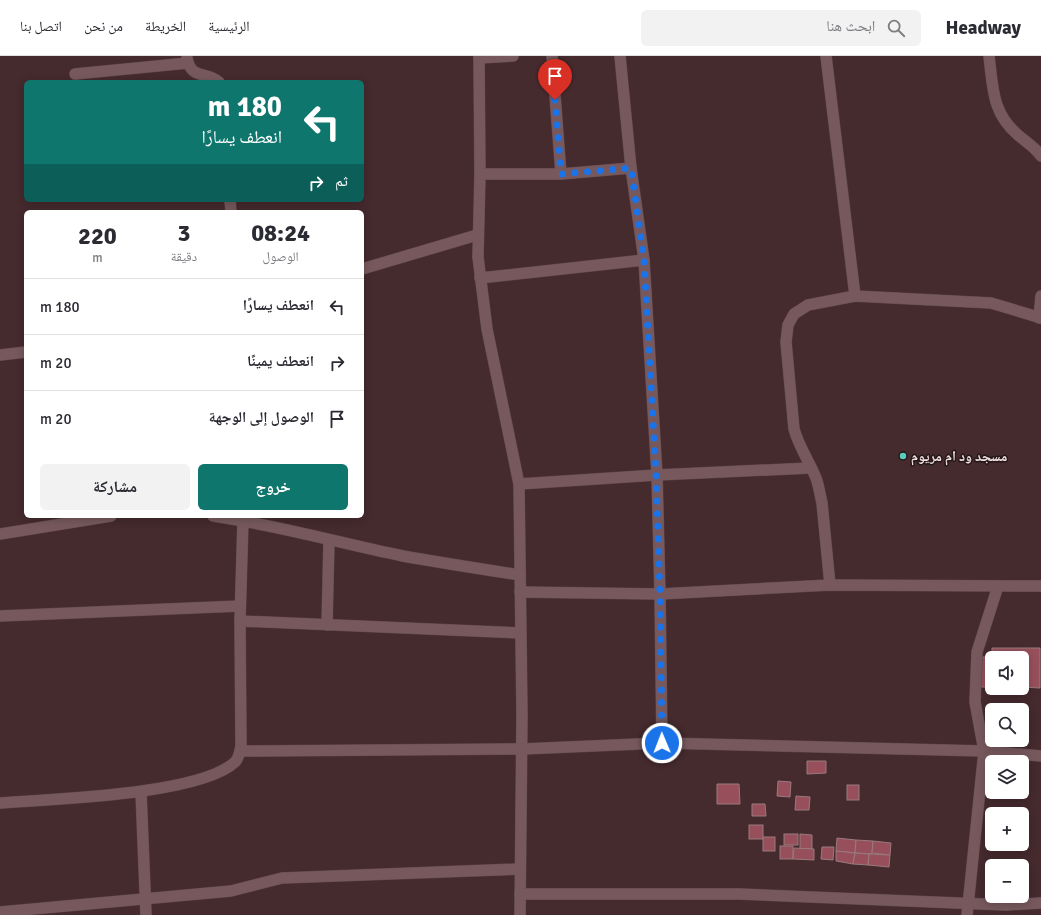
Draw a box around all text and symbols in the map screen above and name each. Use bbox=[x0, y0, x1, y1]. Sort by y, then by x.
search box bbox=[641, 10, 921, 46]
text: Headway bbox=[945, 16, 1021, 40]
text: ابحث هنا bbox=[826, 17, 875, 35]
icon: search bbox=[885, 17, 907, 39]
text: اتصل بنا bbox=[20, 18, 62, 35]
text: من نحن bbox=[84, 18, 123, 35]
text: الخريطة bbox=[145, 18, 186, 35]
text: الرئيسية bbox=[208, 18, 250, 35]
pin bbox=[538, 59, 572, 100]
icon: arrive bbox=[544, 65, 566, 87]
text: 180 m bbox=[208, 90, 282, 124]
icon: left bbox=[296, 96, 348, 148]
text: انعطف يسارًا bbox=[201, 126, 282, 148]
icon: right bbox=[305, 172, 327, 194]
text: ثم bbox=[335, 172, 348, 190]
text: 3 bbox=[178, 218, 190, 248]
text: 08:24 bbox=[251, 218, 310, 248]
text: 220 bbox=[78, 221, 117, 251]
text: دقيقة bbox=[171, 249, 197, 265]
text: الوصول bbox=[263, 249, 299, 265]
text: m bbox=[92, 250, 103, 266]
text: انعطف يسارًا bbox=[243, 296, 314, 314]
icon: left bbox=[326, 296, 348, 318]
text: 180 m bbox=[40, 298, 80, 316]
text: انعطف يمينًا bbox=[247, 352, 314, 370]
icon: right bbox=[326, 352, 348, 374]
text: 20 m bbox=[40, 354, 71, 372]
text: الوصول إلى الوجهة bbox=[209, 408, 314, 426]
icon: arrive bbox=[326, 408, 348, 430]
text: 20 m bbox=[40, 410, 71, 428]
place label: مسجد ود ام مريوم bbox=[911, 448, 1007, 466]
marker: مسجد ود ام مريوم bbox=[898, 451, 908, 461]
button: مشاركة bbox=[40, 464, 190, 510]
button: خروج bbox=[198, 464, 348, 510]
map controls bbox=[985, 651, 1029, 903]
button: sound bbox=[985, 651, 1029, 695]
button: search bbox=[985, 703, 1029, 747]
position arrow bbox=[641, 722, 683, 764]
button: layers bbox=[985, 755, 1029, 799]
button: + bbox=[985, 807, 1029, 851]
button: − bbox=[985, 859, 1029, 903]

